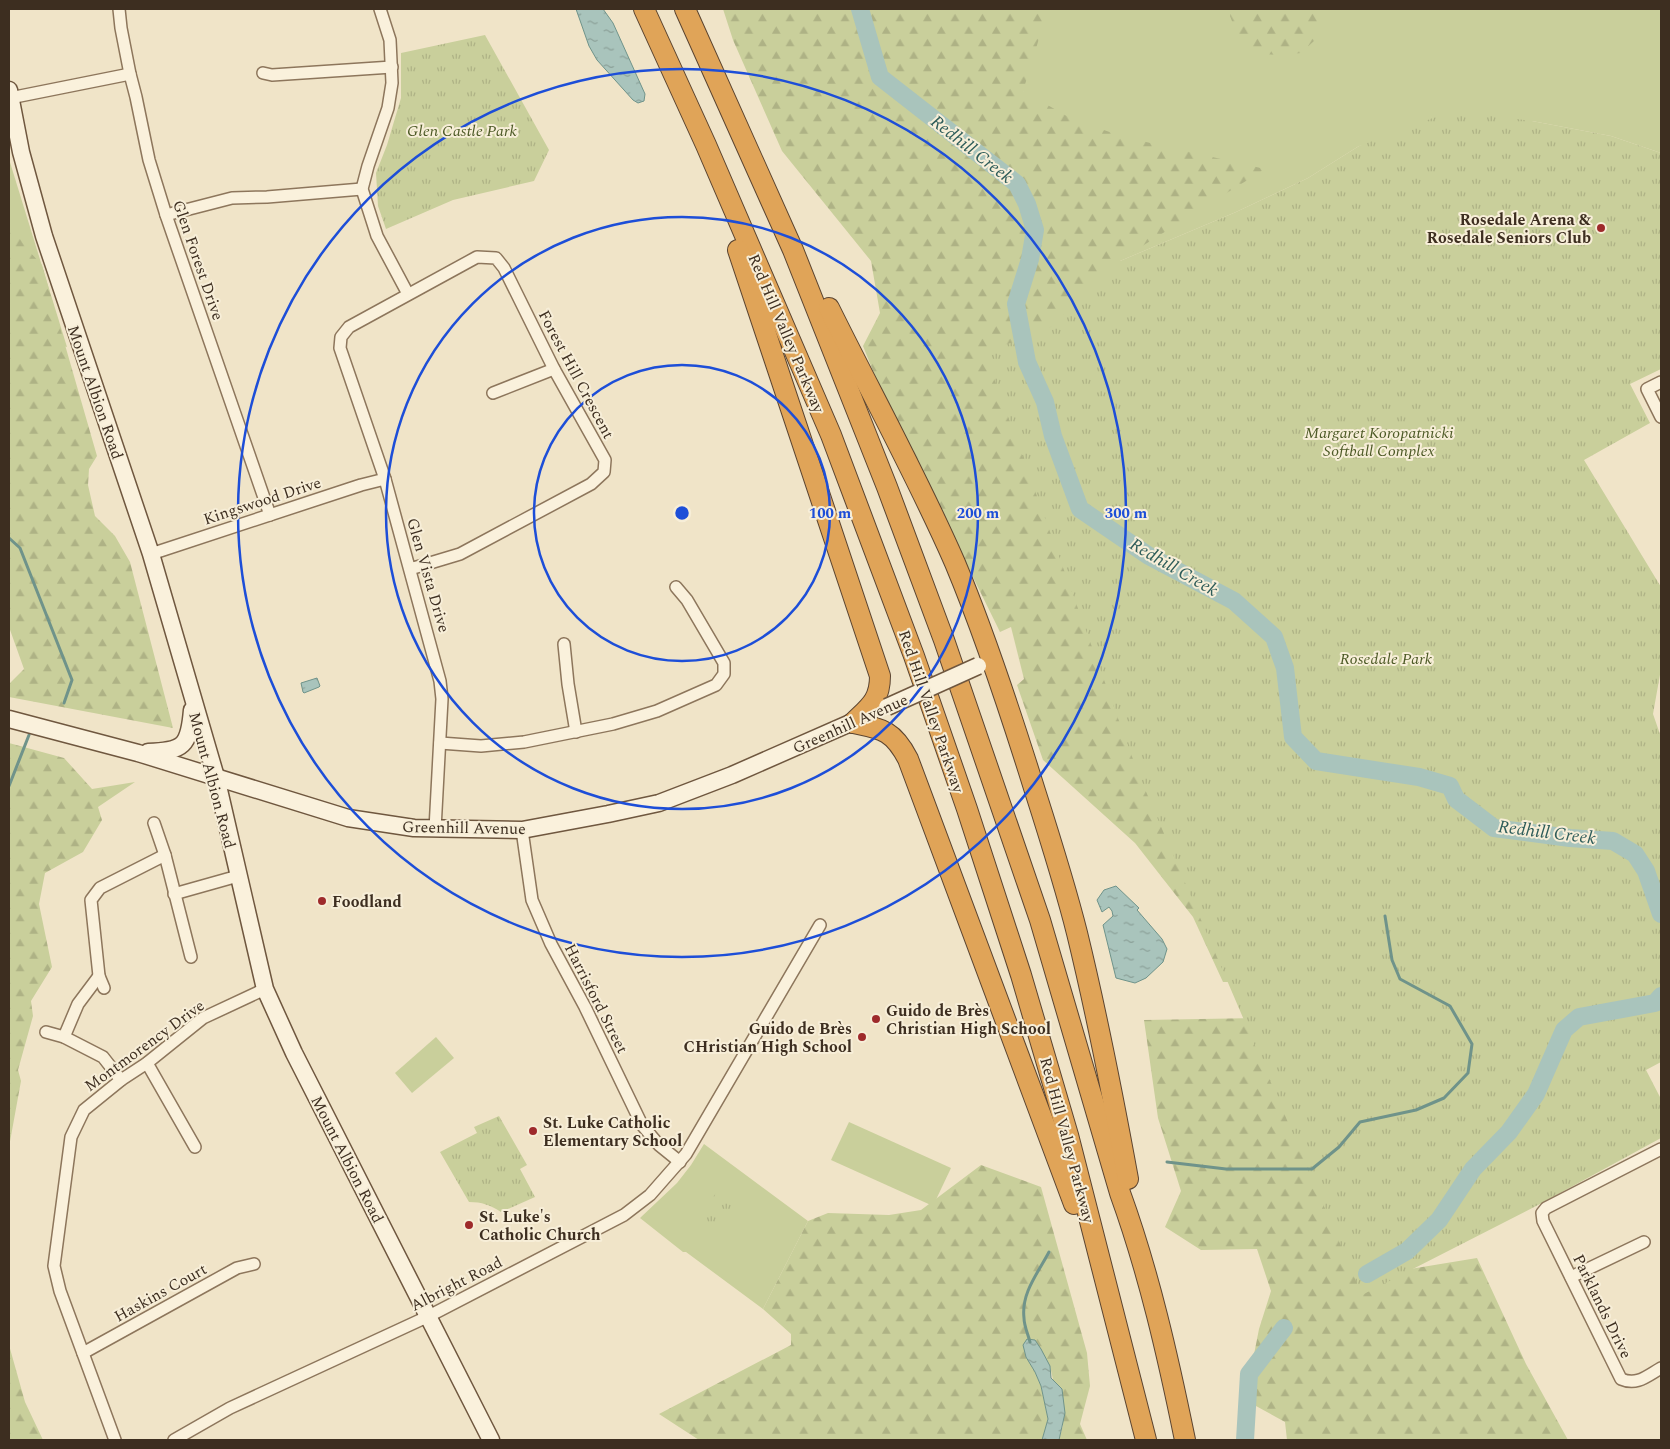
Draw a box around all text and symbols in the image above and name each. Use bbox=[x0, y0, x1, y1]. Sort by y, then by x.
water label: Redhill Creek bbox=[925, 108, 1019, 191]
park label: Glen Castle Park bbox=[407, 119, 517, 143]
street label: Glen Forest Drive bbox=[166, 197, 230, 324]
place label: Rosedale Arena & Rosedale Seniors Club bbox=[1427, 208, 1592, 250]
marker: Rosedale Arena & Rosedale Seniors Club bbox=[1595, 222, 1607, 234]
street label: Red Hill Valley Parkway bbox=[742, 250, 831, 418]
street label: Forest Hill Crescent bbox=[532, 306, 620, 443]
street label: Mount Albion Road bbox=[61, 322, 129, 463]
park label: Margaret Koropatnicki Softball Complex bbox=[1304, 421, 1454, 463]
street label: Kingswood Drive bbox=[200, 471, 324, 531]
text: 100 m bbox=[809, 502, 852, 525]
text: 200 m bbox=[957, 502, 1000, 525]
text: 300 m bbox=[1105, 502, 1148, 525]
centre of rings bbox=[673, 504, 691, 522]
street label: Glen Vista Drive bbox=[400, 515, 456, 635]
water label: Redhill Creek bbox=[1124, 531, 1224, 604]
street label: Red Hill Valley Parkway bbox=[892, 627, 971, 797]
park label: Rosedale Park bbox=[1340, 647, 1433, 671]
street label: Greenhill Avenue bbox=[789, 688, 912, 760]
street label: Mount Albion Road bbox=[182, 709, 242, 851]
water label: Redhill Creek bbox=[1496, 813, 1598, 852]
street label: Greenhill Avenue bbox=[402, 815, 526, 841]
place label: Foodland bbox=[332, 890, 402, 914]
marker: Foodland bbox=[316, 895, 328, 907]
street label: Harrisford Street bbox=[558, 939, 634, 1058]
street label: Montmorency Drive bbox=[80, 994, 210, 1098]
place label: Guido de Brès Christian High School bbox=[886, 999, 1051, 1041]
marker: Guido de Brès Christian High School bbox=[870, 1013, 882, 1025]
place label: Guido de Brès CHristian High School bbox=[684, 1017, 852, 1059]
marker: Guido de Brès CHristian High School bbox=[856, 1031, 868, 1043]
street label: Red Hill Valley Parkway bbox=[1033, 1055, 1101, 1227]
street label: Mount Albion Road bbox=[305, 1091, 390, 1228]
place label: St. Luke Catholic Elementary School bbox=[543, 1111, 682, 1153]
marker: St. Luke Catholic Elementary School bbox=[527, 1125, 539, 1137]
place label: St. Luke's Catholic Church bbox=[479, 1205, 601, 1247]
marker: St. Luke's Catholic Church bbox=[463, 1219, 475, 1231]
street label: Albright Road bbox=[406, 1250, 507, 1317]
street label: Parklands Drive bbox=[1566, 1250, 1638, 1363]
street label: Haskins Court bbox=[110, 1257, 212, 1328]

